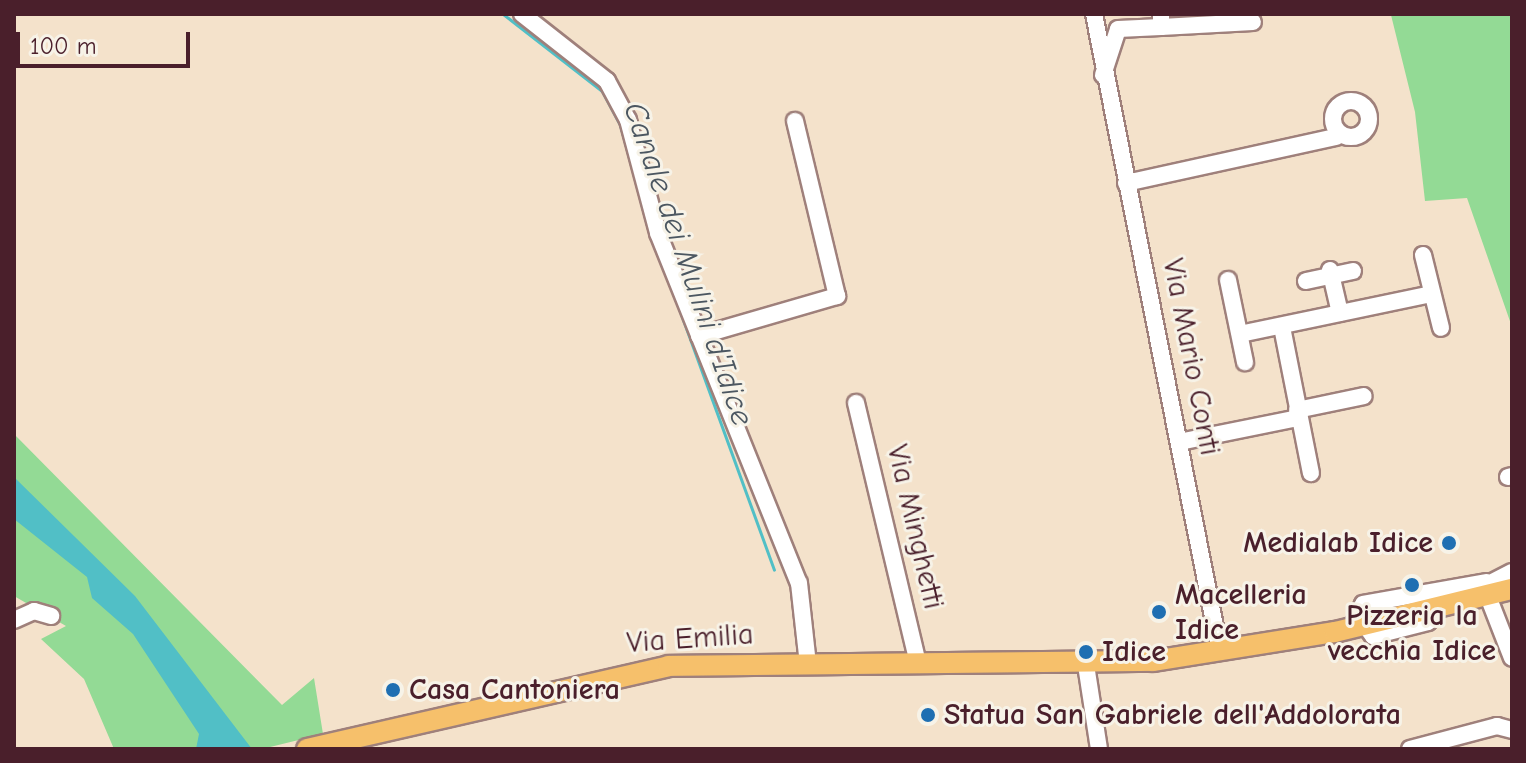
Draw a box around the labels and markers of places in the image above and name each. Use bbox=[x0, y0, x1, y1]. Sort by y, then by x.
place label: Medialab Idice bbox=[1243, 525, 1433, 561]
marker: Medialab Idice bbox=[1440, 534, 1458, 552]
marker: Pizzeria la vecchia Idice bbox=[1403, 576, 1421, 594]
place label: Macelleria Idice bbox=[1175, 577, 1307, 648]
place label: Pizzeria la vecchia Idice bbox=[1328, 598, 1496, 668]
marker: Macelleria Idice bbox=[1150, 603, 1168, 621]
place label: Idice bbox=[1102, 634, 1166, 670]
marker: Idice bbox=[1077, 643, 1095, 661]
place label: Casa Cantoniera bbox=[409, 672, 620, 708]
marker: Casa Cantoniera bbox=[384, 681, 402, 699]
place label: Statua San Gabriele dell'Addolorata bbox=[944, 697, 1401, 733]
marker: Statua San Gabriele dell'Addolorata bbox=[919, 706, 937, 724]

